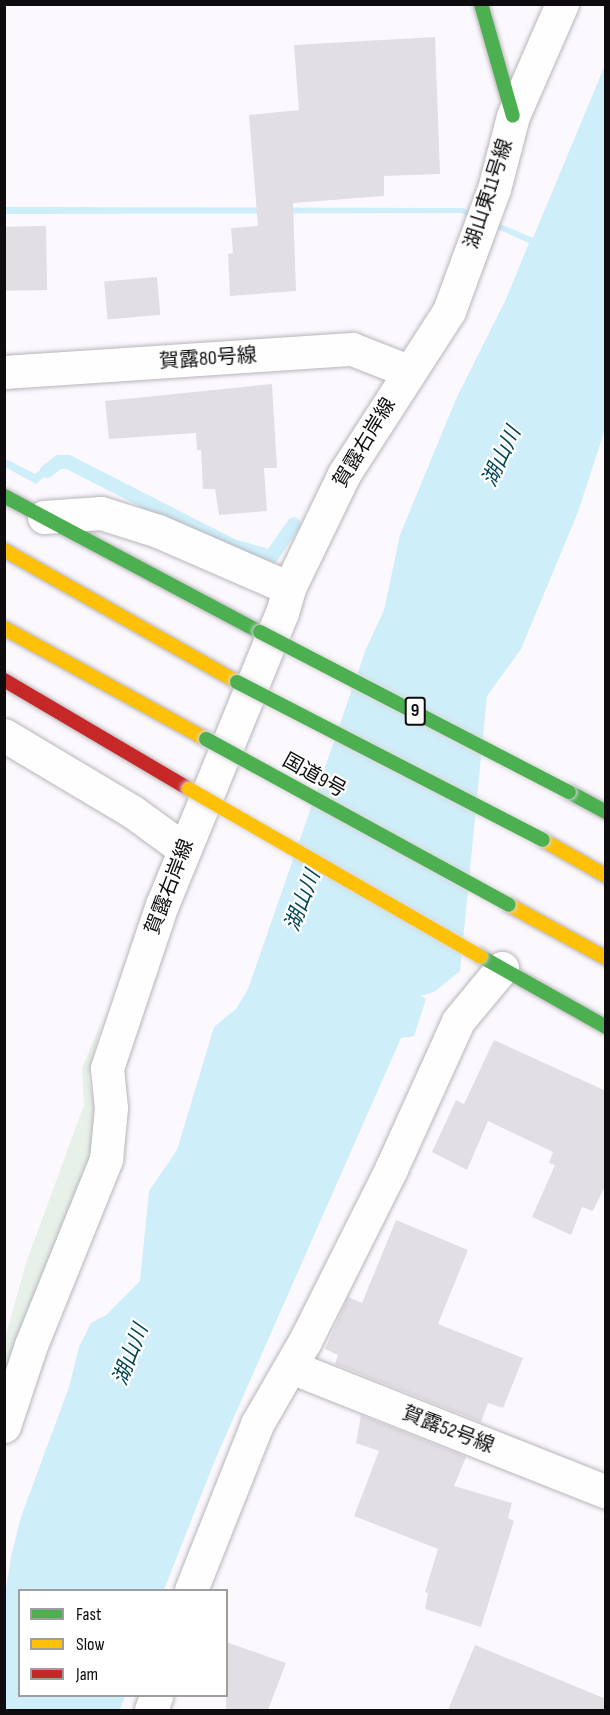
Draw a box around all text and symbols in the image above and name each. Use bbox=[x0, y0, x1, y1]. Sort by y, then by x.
street label: 湖山東11号線 bbox=[460, 136, 518, 252]
street label: 賀露80号線 bbox=[158, 344, 258, 374]
street label: 賀露右岸線 bbox=[329, 394, 401, 492]
water label: 湖山川 bbox=[477, 423, 527, 491]
road number: 9 bbox=[404, 696, 426, 726]
street label: 国道9号 bbox=[278, 749, 350, 803]
street label: 賀露右岸線 bbox=[141, 836, 199, 938]
water label: 湖山川 bbox=[280, 867, 326, 935]
water label: 湖山川 bbox=[108, 1321, 154, 1389]
street label: 賀露52号線 bbox=[399, 1402, 497, 1458]
legend bbox=[18, 1589, 228, 1697]
text: Fast bbox=[76, 1604, 101, 1625]
text: Slow bbox=[76, 1634, 105, 1655]
text: Jam bbox=[76, 1664, 98, 1685]

